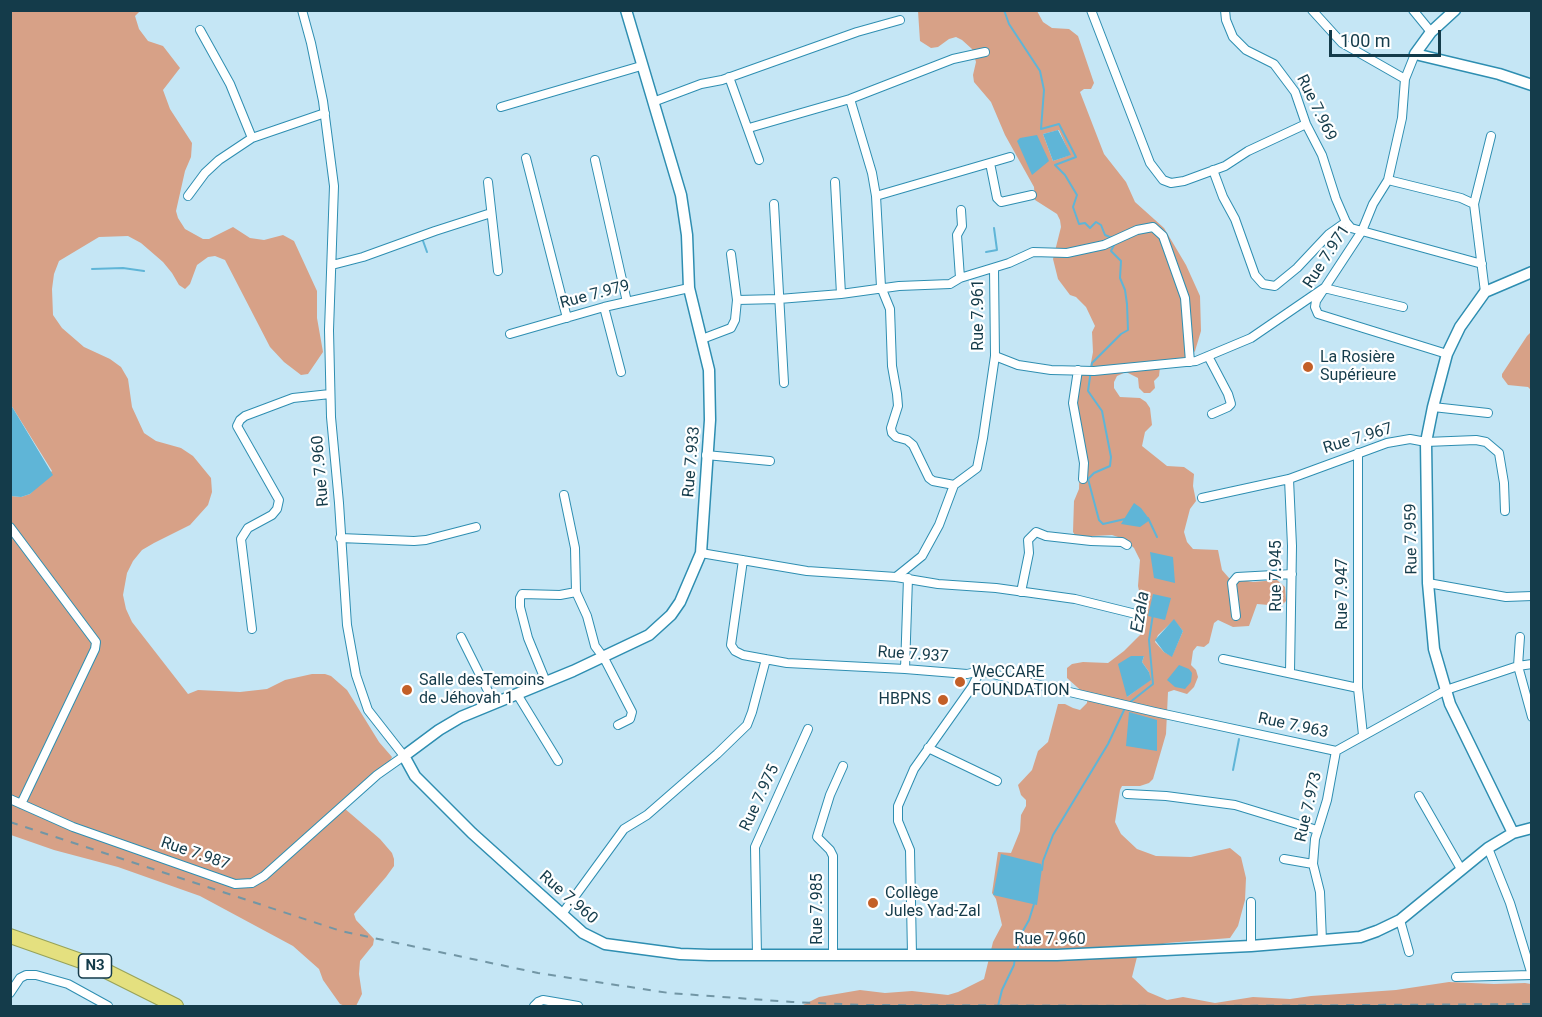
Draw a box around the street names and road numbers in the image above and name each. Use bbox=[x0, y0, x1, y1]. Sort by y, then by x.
street label: Rue 7.969 bbox=[1292, 72, 1340, 144]
street label: Rue 7.971 bbox=[1300, 222, 1354, 292]
street label: Rue 7.979 bbox=[558, 276, 632, 314]
street label: Rue 7.961 bbox=[969, 279, 989, 351]
street label: Rue 7.967 bbox=[1321, 419, 1395, 459]
street label: Rue 7.933 bbox=[679, 426, 705, 498]
street label: Rue 7.960 bbox=[308, 435, 334, 507]
street label: Rue 7.959 bbox=[1402, 503, 1422, 575]
street label: Rue 7.945 bbox=[1267, 540, 1287, 612]
street label: Rue 7.947 bbox=[1333, 558, 1353, 630]
street label: Rue 7.937 bbox=[877, 643, 949, 667]
street label: Rue 7.963 bbox=[1256, 709, 1330, 743]
street label: Rue 7.975 bbox=[736, 762, 784, 834]
street label: Rue 7.973 bbox=[1292, 770, 1326, 844]
street label: Rue 7.987 bbox=[158, 833, 232, 875]
street label: Rue 7.960 bbox=[535, 867, 601, 929]
street label: Rue 7.985 bbox=[808, 873, 828, 945]
street label: Rue 7.960 bbox=[1014, 930, 1086, 950]
road number: N3 bbox=[78, 954, 112, 978]

